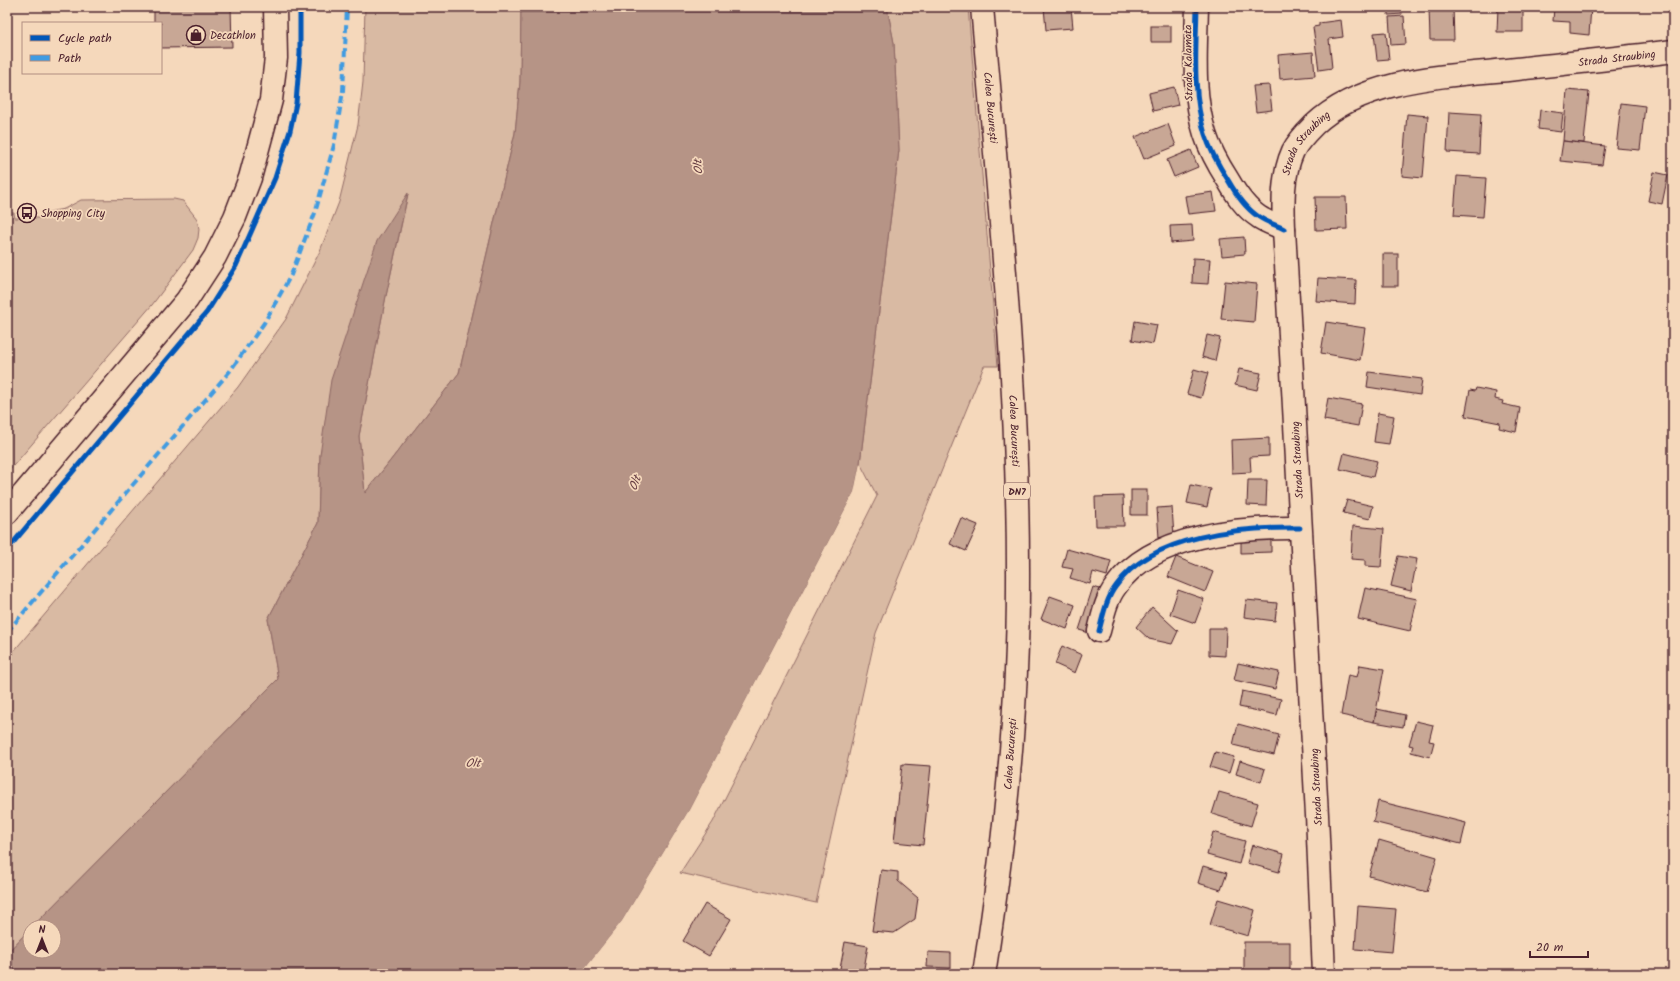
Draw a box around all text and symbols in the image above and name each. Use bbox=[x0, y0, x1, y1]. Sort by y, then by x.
legend bbox=[22, 22, 162, 74]
shop icon: Decathlon bbox=[185, 24, 207, 46]
street label: Strada Kalamata bbox=[1179, 24, 1199, 102]
place label: Decathlon bbox=[210, 27, 256, 45]
text: Cycle path bbox=[58, 29, 112, 48]
street label: Strada Straubing bbox=[1577, 45, 1657, 72]
text: Path bbox=[58, 49, 81, 68]
street label: Calea București bbox=[978, 71, 1002, 145]
street label: Strada Straubing bbox=[1278, 106, 1335, 177]
water label: Olt bbox=[688, 157, 708, 175]
bus stop icon: Shopping City bbox=[16, 202, 38, 224]
place label: Shopping City bbox=[41, 205, 106, 223]
street label: Calea București bbox=[1003, 394, 1024, 467]
street label: Strada Straubing bbox=[1287, 421, 1309, 499]
water label: Olt bbox=[624, 471, 648, 493]
road number: DN7 bbox=[1004, 483, 1030, 499]
street label: Calea București bbox=[1000, 717, 1022, 790]
street label: Strada Straubing bbox=[1306, 748, 1328, 826]
water label: Olt bbox=[466, 754, 483, 773]
north arrow bbox=[22, 919, 62, 959]
text: N bbox=[39, 921, 46, 939]
scale bar bbox=[1530, 933, 1588, 959]
text: 20 m bbox=[1536, 938, 1564, 957]

